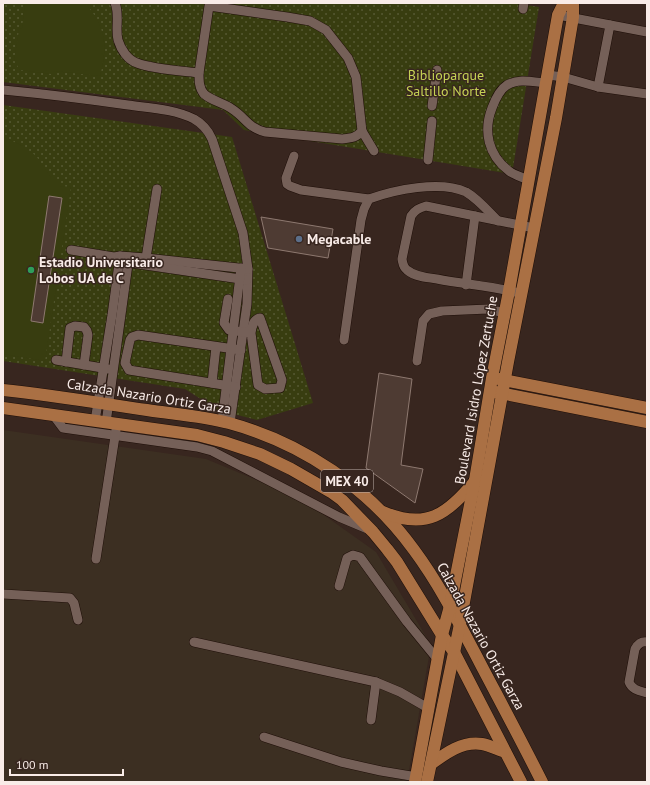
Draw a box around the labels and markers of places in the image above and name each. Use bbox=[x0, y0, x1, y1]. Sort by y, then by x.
place label: Megacable bbox=[307, 230, 371, 248]
marker: Megacable bbox=[294, 234, 304, 244]
place label: Estadio Universitario Lobos UA de C bbox=[39, 253, 163, 287]
marker: Estadio Universitario Lobos UA de C bbox=[26, 265, 36, 275]

